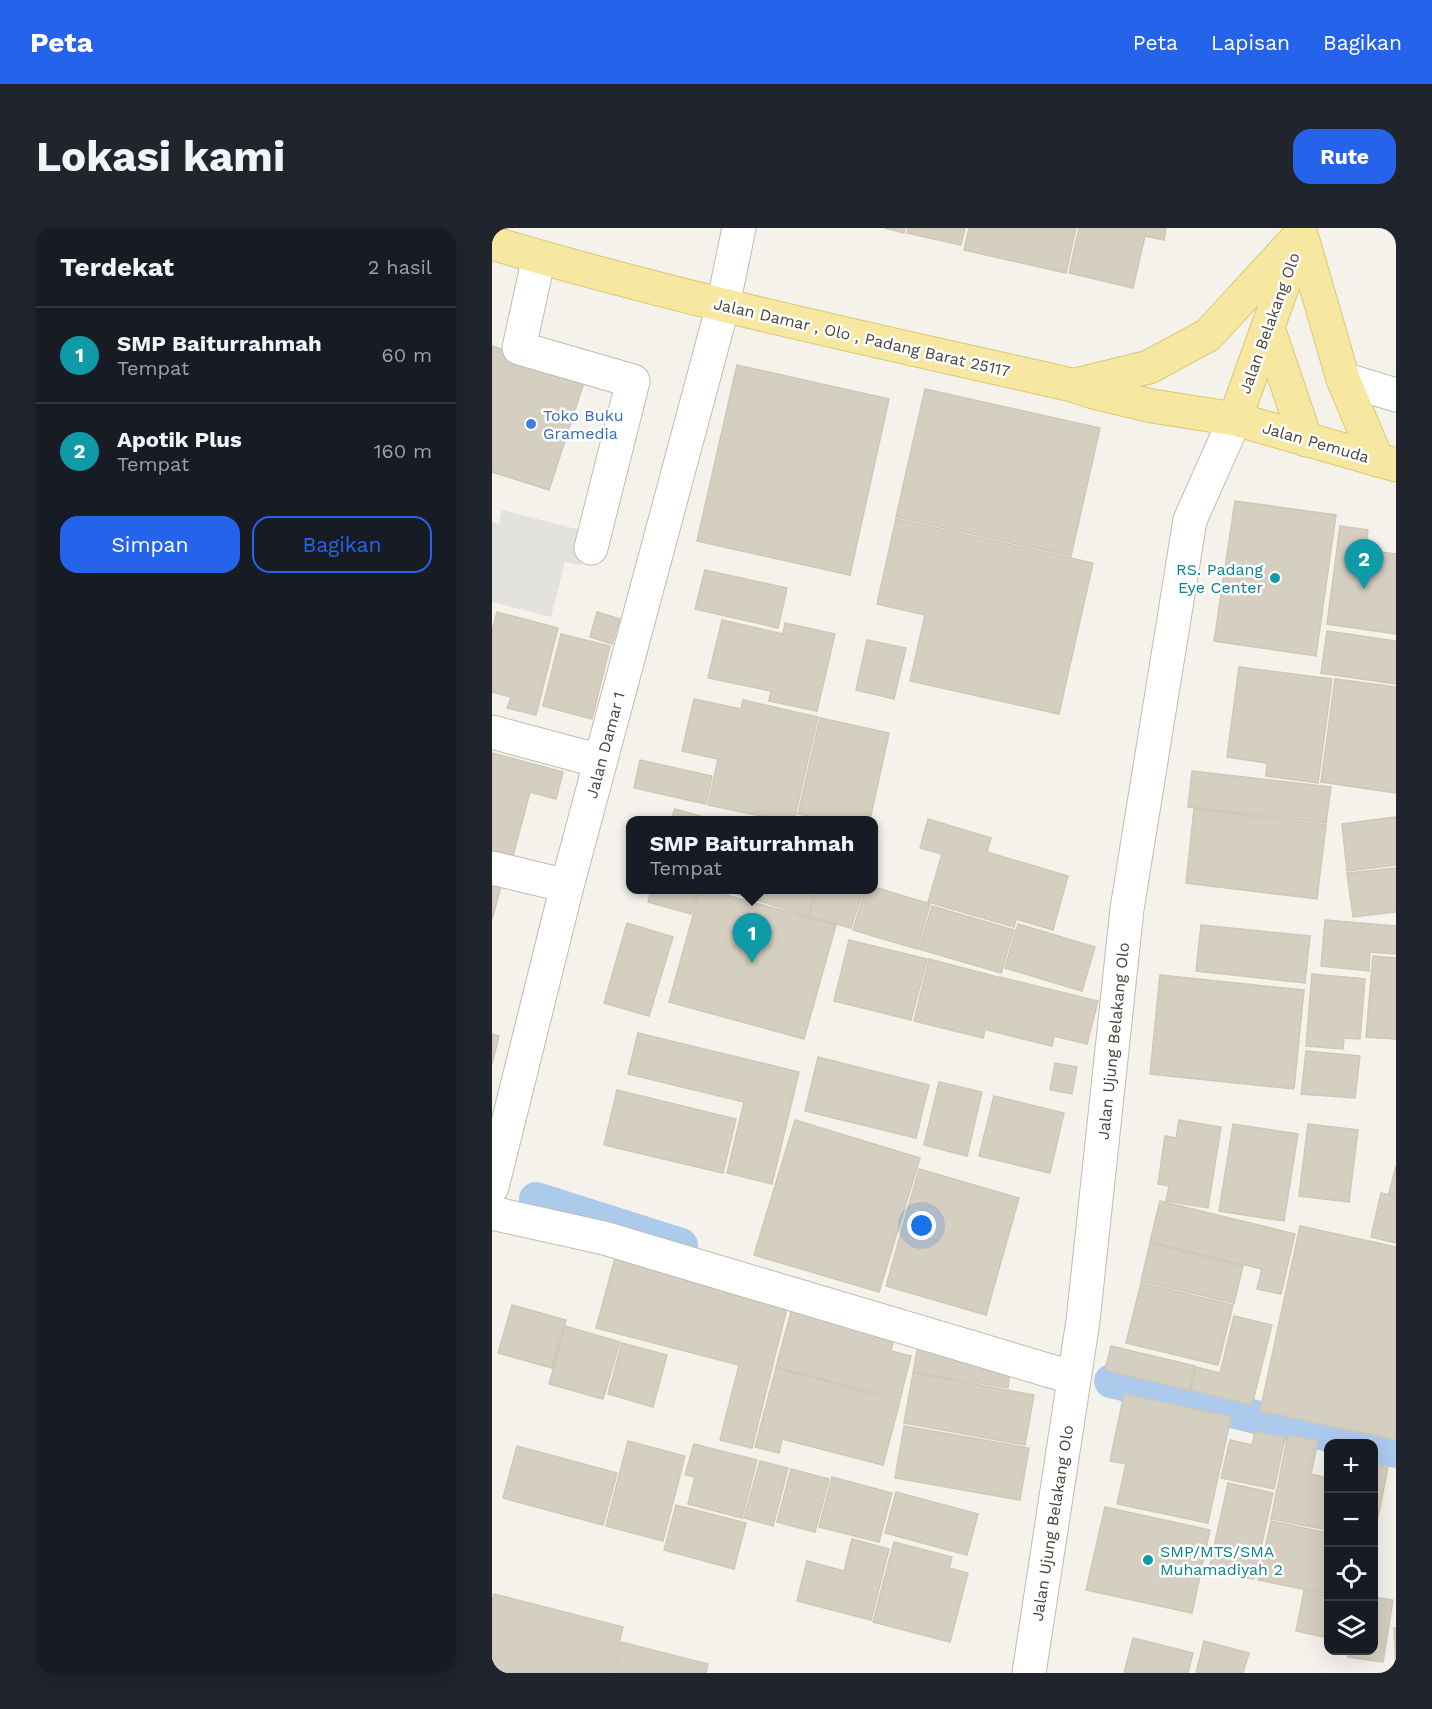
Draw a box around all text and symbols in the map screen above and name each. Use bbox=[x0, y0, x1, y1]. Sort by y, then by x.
text: Peta bbox=[30, 26, 93, 59]
text: Peta bbox=[1133, 30, 1178, 55]
text: Lapisan bbox=[1211, 30, 1290, 55]
text: Bagikan bbox=[1323, 30, 1402, 55]
button: Rute bbox=[1293, 129, 1396, 184]
text: Lokasi kami bbox=[36, 132, 285, 181]
street label: Jalan Belakang Olo bbox=[1235, 250, 1304, 396]
text: Terdekat bbox=[60, 252, 174, 282]
text: 2 hasil bbox=[368, 255, 432, 279]
street label: Jalan Damar , Olo , Padang Barat 25117 bbox=[712, 294, 1012, 381]
text: SMP Baiturrahmah bbox=[117, 331, 322, 356]
text: 1 bbox=[75, 343, 84, 367]
text: 60 m bbox=[382, 343, 432, 367]
text: Tempat bbox=[117, 356, 189, 380]
place label: Toko Buku Gramedia bbox=[543, 406, 624, 443]
marker: Toko Buku Gramedia bbox=[524, 417, 538, 431]
street label: Jalan Pemuda bbox=[1260, 418, 1371, 467]
text: Apotik Plus bbox=[117, 427, 242, 452]
text: 2 bbox=[74, 439, 85, 463]
text: 160 m bbox=[374, 439, 432, 463]
text: Tempat bbox=[117, 452, 189, 476]
button: Simpan bbox=[60, 516, 240, 573]
button: Bagikan bbox=[252, 516, 432, 573]
pin: 2 bbox=[1344, 540, 1384, 589]
place label: RS. Padang Eye Center bbox=[1176, 560, 1263, 597]
marker: RS. Padang Eye Center bbox=[1268, 571, 1282, 585]
street label: Jalan Damar 1 bbox=[582, 690, 629, 801]
popup bbox=[626, 816, 878, 894]
text: SMP Baiturrahmah bbox=[650, 831, 854, 856]
text: Tempat bbox=[650, 856, 722, 880]
pin: 1 bbox=[732, 914, 772, 963]
street label: Jalan Ujung Belakang Olo bbox=[1094, 941, 1133, 1141]
your location bbox=[907, 1211, 936, 1240]
street label: Jalan Ujung Belakang Olo bbox=[1028, 1424, 1077, 1623]
map controls bbox=[1324, 1439, 1378, 1655]
button: + bbox=[1324, 1439, 1378, 1493]
button: − bbox=[1324, 1493, 1378, 1547]
place label: SMP/MTS/SMA Muhamadiyah 2 bbox=[1160, 1542, 1283, 1579]
button: locate bbox=[1324, 1547, 1378, 1601]
marker: SMP/MTS/SMA Muhamadiyah 2 bbox=[1141, 1553, 1155, 1567]
button: layers bbox=[1324, 1601, 1378, 1655]

